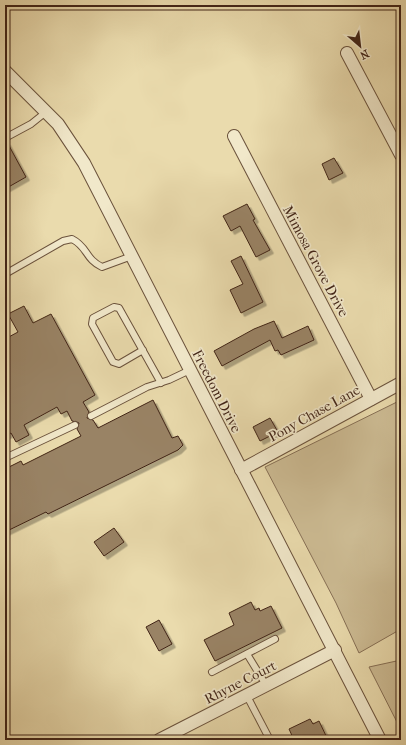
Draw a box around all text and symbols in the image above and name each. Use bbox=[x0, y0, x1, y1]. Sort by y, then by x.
north arrow bbox=[340, 26, 380, 66]
text: N bbox=[357, 47, 371, 62]
street label: Mimosa Grove Drive bbox=[279, 203, 352, 320]
street label: Freedom Drive bbox=[188, 347, 245, 436]
street label: Pony Chase Lane bbox=[265, 381, 363, 446]
street label: Rhyne Court bbox=[202, 657, 279, 708]

